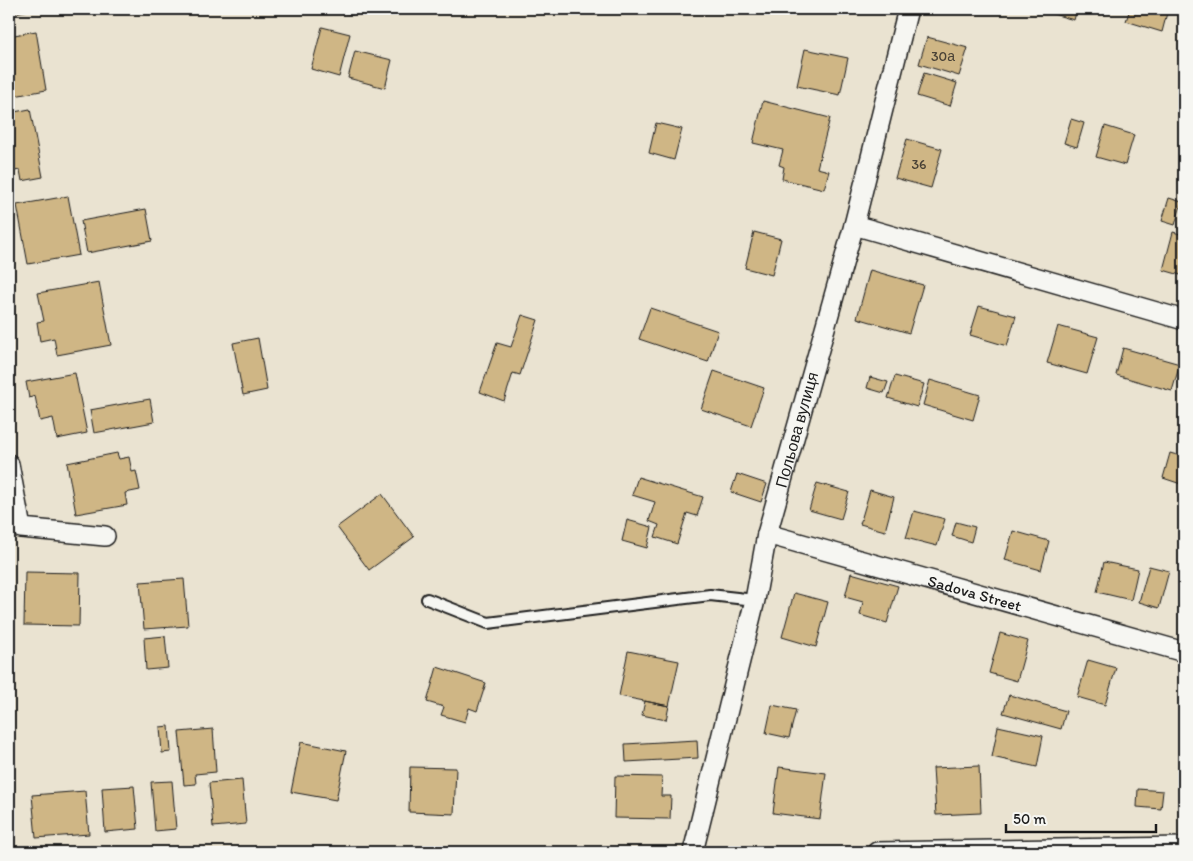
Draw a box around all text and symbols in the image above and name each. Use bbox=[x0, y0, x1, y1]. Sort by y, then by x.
house number: 30а bbox=[931, 48, 955, 65]
house number: 36 bbox=[911, 156, 927, 173]
street label: Польова вулиця bbox=[771, 370, 822, 490]
street label: Sadova Street bbox=[926, 571, 1024, 615]
scale bar bbox=[1006, 801, 1156, 833]
text: 50 m bbox=[1013, 810, 1046, 828]

